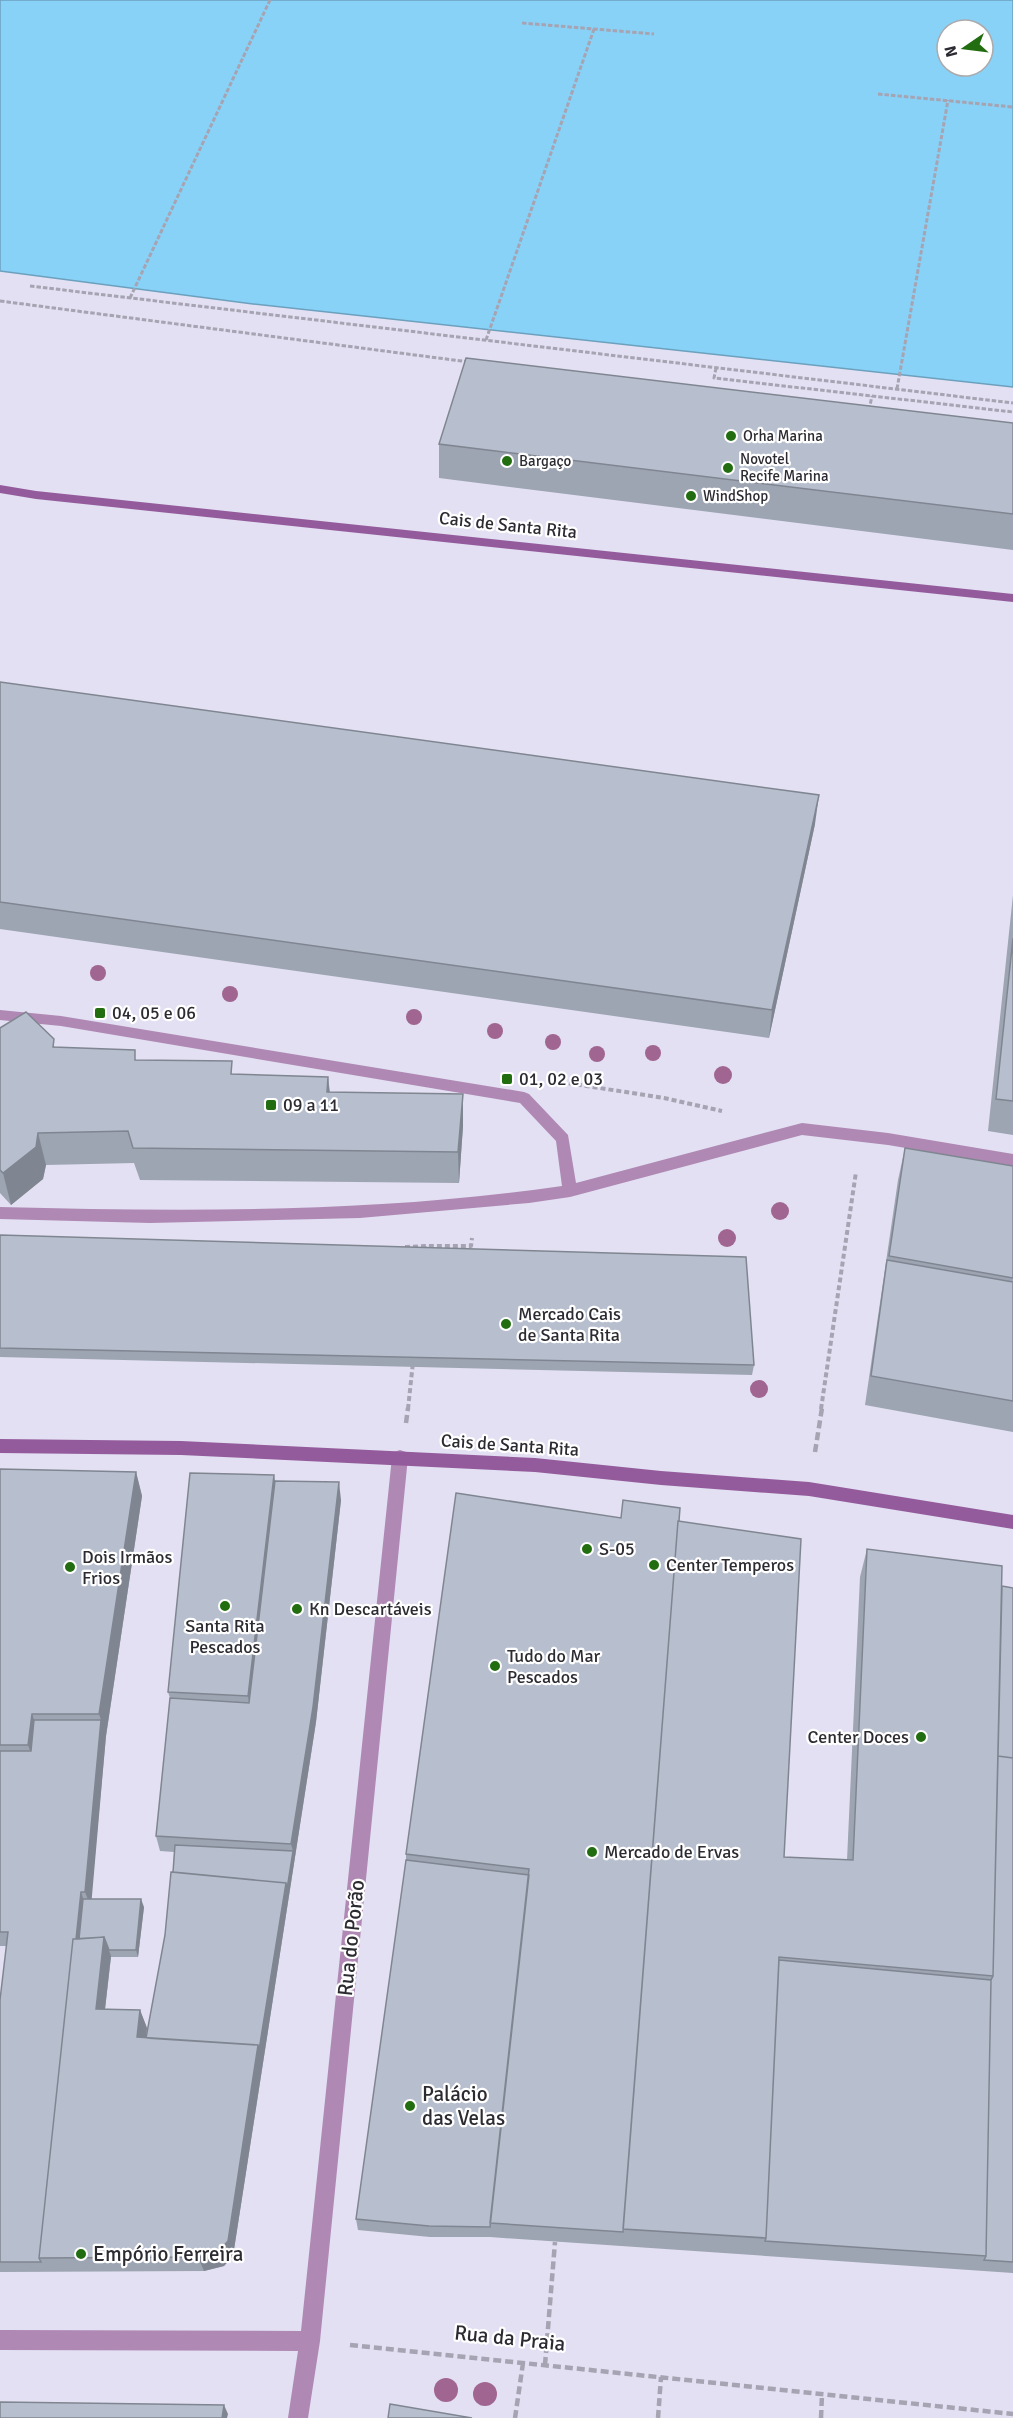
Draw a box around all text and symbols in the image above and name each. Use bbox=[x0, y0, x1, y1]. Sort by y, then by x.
north arrow bbox=[935, 18, 995, 78]
text: N bbox=[940, 44, 962, 59]
place label: Orha Marina bbox=[743, 427, 823, 445]
marker: Orha Marina bbox=[724, 429, 738, 443]
place label: Novotel Recife Marina bbox=[740, 450, 829, 485]
place label: Bargaço bbox=[519, 452, 572, 470]
marker: Bargaço bbox=[500, 454, 514, 468]
marker: Novotel Recife Marina bbox=[721, 461, 735, 475]
place label: WindShop bbox=[703, 487, 768, 505]
marker: WindShop bbox=[684, 489, 698, 503]
street label: Cais de Santa Rita bbox=[438, 507, 578, 543]
place label: 04, 05 e 06 bbox=[112, 1002, 196, 1024]
marker: 04, 05 e 06 bbox=[93, 1006, 107, 1020]
place label: 01, 02 e 03 bbox=[519, 1068, 603, 1090]
marker: 01, 02 e 03 bbox=[500, 1072, 514, 1086]
place label: 09 a 11 bbox=[283, 1094, 339, 1116]
marker: 09 a 11 bbox=[264, 1098, 278, 1112]
place label: Mercado Cais de Santa Rita bbox=[518, 1303, 621, 1346]
marker: Mercado Cais de Santa Rita bbox=[499, 1317, 513, 1331]
street label: Cais de Santa Rita bbox=[440, 1429, 580, 1461]
place label: S-05 bbox=[599, 1538, 635, 1560]
marker: S-05 bbox=[580, 1542, 594, 1556]
place label: Dois Irmãos Frios bbox=[82, 1546, 172, 1589]
place label: Center Temperos bbox=[666, 1554, 794, 1576]
marker: Center Temperos bbox=[647, 1558, 661, 1572]
marker: Dois Irmãos Frios bbox=[63, 1560, 77, 1574]
place label: Kn Descartáveis bbox=[309, 1598, 432, 1620]
marker: Santa Rita Pescados bbox=[218, 1599, 232, 1613]
marker: Kn Descartáveis bbox=[290, 1602, 304, 1616]
place label: Santa Rita Pescados bbox=[185, 1615, 265, 1658]
place label: Tudo do Mar Pescados bbox=[507, 1645, 601, 1688]
marker: Tudo do Mar Pescados bbox=[488, 1659, 502, 1673]
place label: Center Doces bbox=[807, 1726, 909, 1748]
marker: Center Doces bbox=[914, 1730, 928, 1744]
place label: Mercado de Ervas bbox=[604, 1841, 739, 1863]
marker: Mercado de Ervas bbox=[585, 1845, 599, 1859]
street label: Rua do Porão bbox=[332, 1879, 370, 1997]
place label: Palácio das Velas bbox=[422, 2081, 505, 2131]
marker: Palácio das Velas bbox=[403, 2099, 417, 2113]
place label: Empório Ferreira bbox=[93, 2241, 243, 2267]
marker: Empório Ferreira bbox=[74, 2247, 88, 2261]
street label: Rua da Praia bbox=[453, 2319, 567, 2357]

